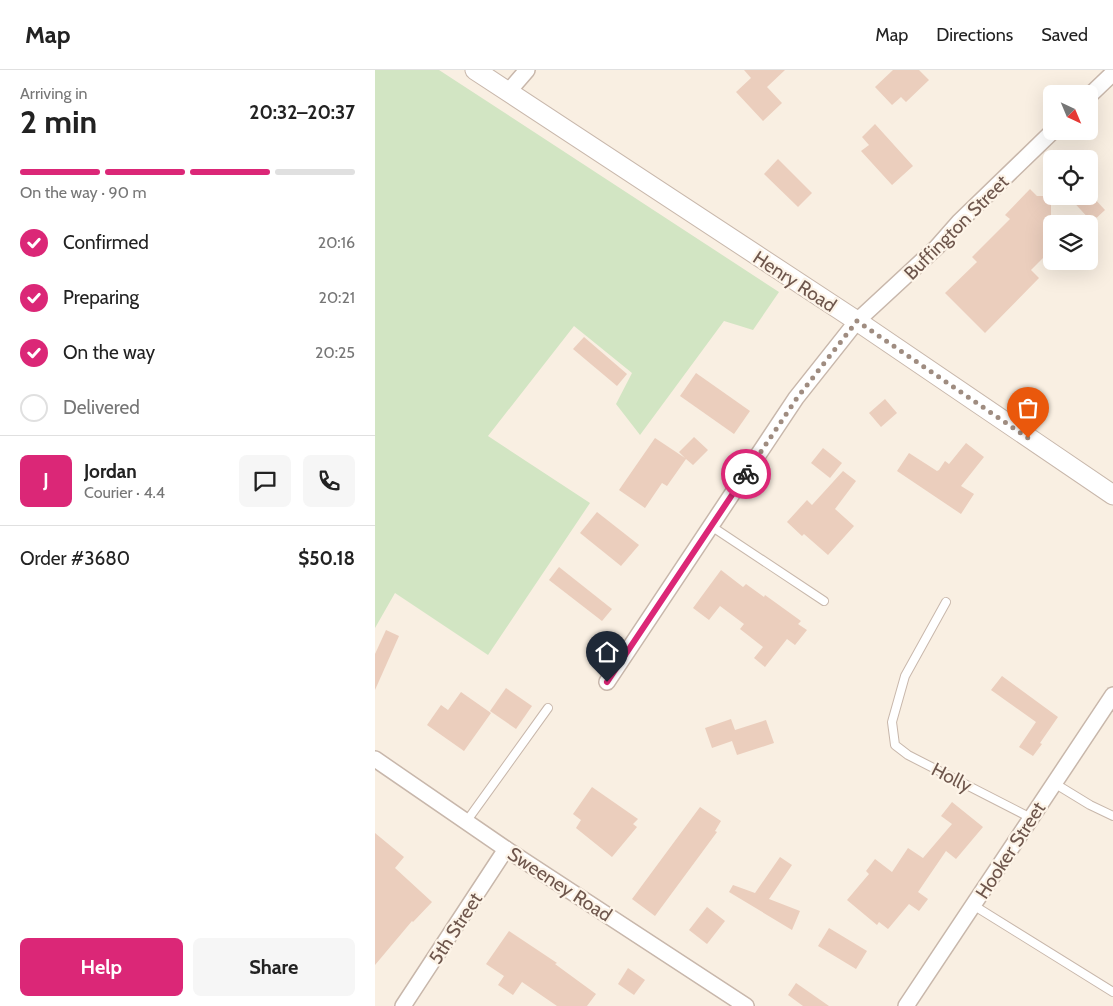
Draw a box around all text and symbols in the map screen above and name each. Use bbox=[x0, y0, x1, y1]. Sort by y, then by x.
text: Map bbox=[25, 20, 71, 49]
text: Map bbox=[875, 24, 908, 46]
text: Directions bbox=[936, 24, 1013, 46]
text: Saved bbox=[1041, 24, 1088, 46]
text: Arriving in bbox=[20, 84, 87, 103]
north arrow bbox=[1043, 85, 1097, 140]
map controls bbox=[1043, 85, 1098, 270]
text: 20:32–20:37 bbox=[249, 101, 355, 124]
text: 2 min bbox=[20, 102, 97, 141]
button: locate bbox=[1043, 150, 1098, 205]
street label: Buffington Street bbox=[899, 170, 1014, 284]
text: On the way · 90 m bbox=[20, 183, 146, 202]
button: layers bbox=[1043, 215, 1098, 270]
icon: check bbox=[20, 229, 48, 257]
text: Confirmed bbox=[63, 231, 149, 254]
text: 20:16 bbox=[318, 233, 355, 252]
street label: Henry Road bbox=[749, 246, 841, 317]
icon: check bbox=[20, 284, 48, 312]
text: Preparing bbox=[63, 286, 139, 309]
text: 20:21 bbox=[319, 288, 355, 307]
icon: check bbox=[20, 339, 48, 367]
text: On the way bbox=[63, 341, 155, 364]
text: 20:25 bbox=[315, 343, 355, 362]
pin bbox=[1007, 387, 1049, 438]
icon: bag bbox=[1014, 394, 1042, 422]
text: Delivered bbox=[63, 396, 140, 419]
courier bbox=[721, 449, 771, 499]
button: chat bbox=[239, 455, 291, 507]
button: phone bbox=[303, 455, 355, 507]
text: Jordan bbox=[84, 460, 137, 483]
icon: bike bbox=[732, 460, 760, 488]
text: J bbox=[43, 469, 49, 492]
text: Courier · 4.4 bbox=[84, 483, 165, 502]
text: Order #3680 bbox=[20, 547, 130, 570]
text: $50.18 bbox=[298, 547, 355, 570]
pin bbox=[586, 631, 628, 682]
icon: home bbox=[593, 638, 621, 666]
street label: Holly bbox=[928, 758, 976, 797]
street label: Hooker Street bbox=[971, 797, 1051, 903]
street label: Sweeney Road bbox=[503, 842, 616, 927]
street label: 5th Street bbox=[424, 888, 487, 968]
button: Help bbox=[20, 938, 183, 996]
button: Share bbox=[193, 938, 355, 996]

